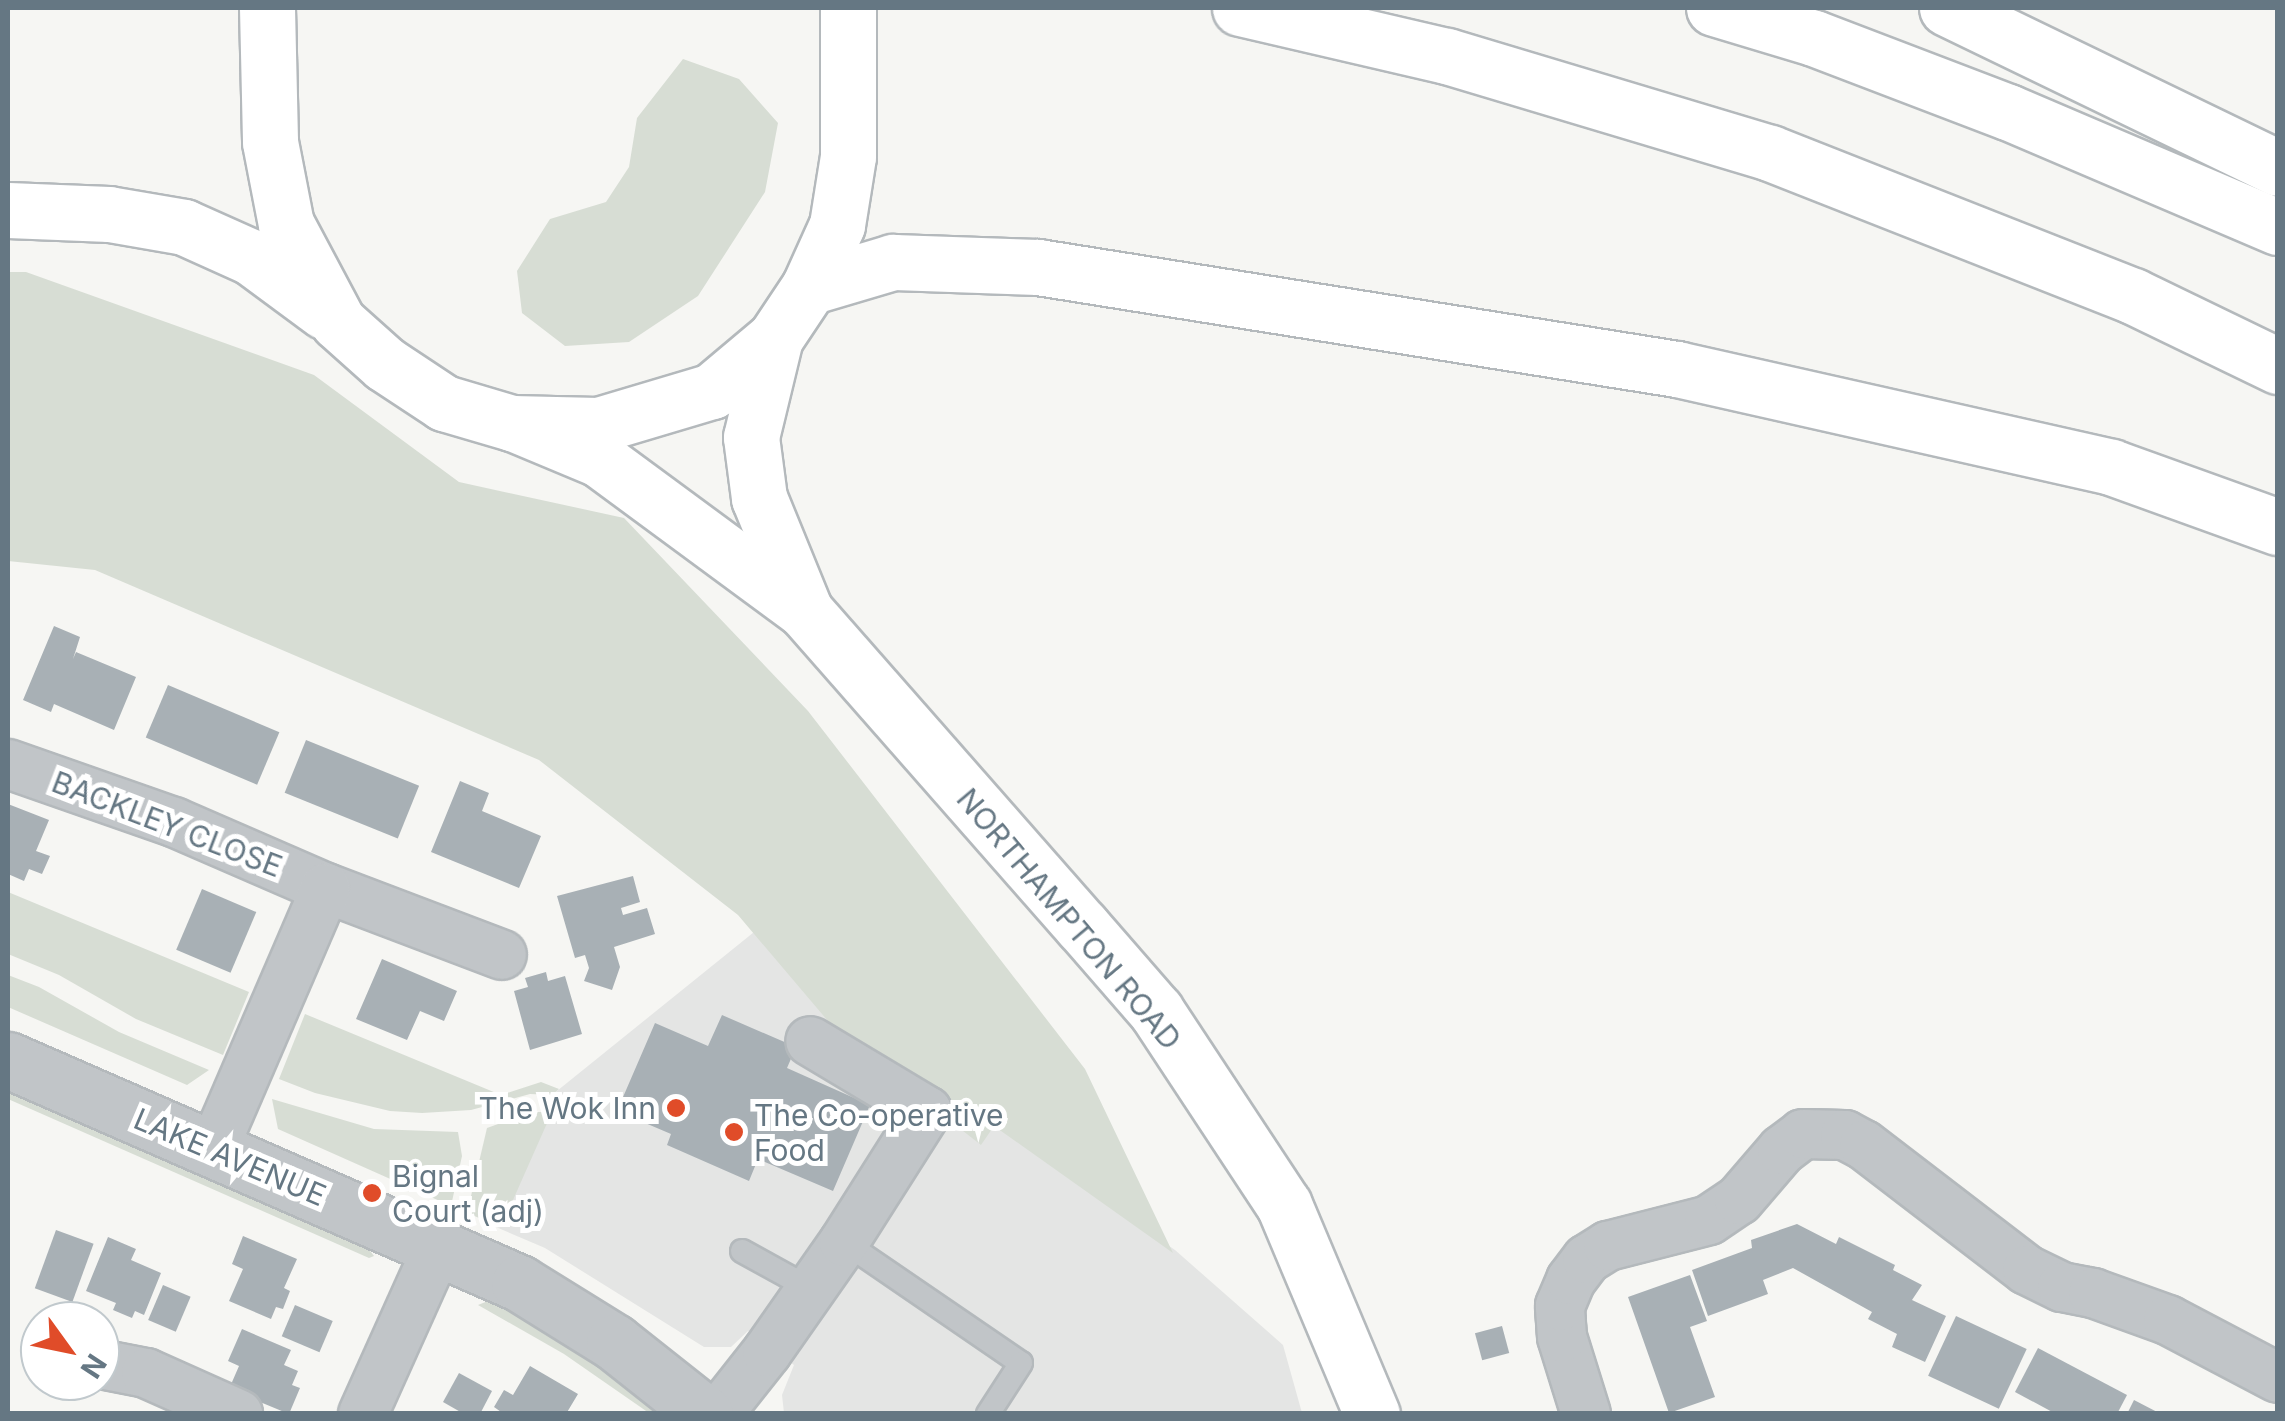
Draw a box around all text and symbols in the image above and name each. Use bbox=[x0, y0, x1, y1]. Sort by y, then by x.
street label: BACKLEY CLOSE bbox=[47, 764, 287, 884]
street label: NORTHAMPTON ROAD bbox=[949, 781, 1189, 1057]
place label: The Wok Inn bbox=[479, 1090, 656, 1126]
marker: The Wok Inn bbox=[665, 1097, 687, 1119]
place label: The Co-operative Food bbox=[754, 1097, 1004, 1168]
street label: LAKE AVENUE bbox=[129, 1100, 331, 1214]
marker: The Co-operative Food bbox=[723, 1121, 745, 1143]
place label: Bignal Court (adj) bbox=[392, 1158, 544, 1228]
marker: Bignal Court (adj) bbox=[361, 1182, 383, 1204]
north arrow bbox=[20, 1301, 120, 1401]
text: N bbox=[73, 1348, 114, 1384]

